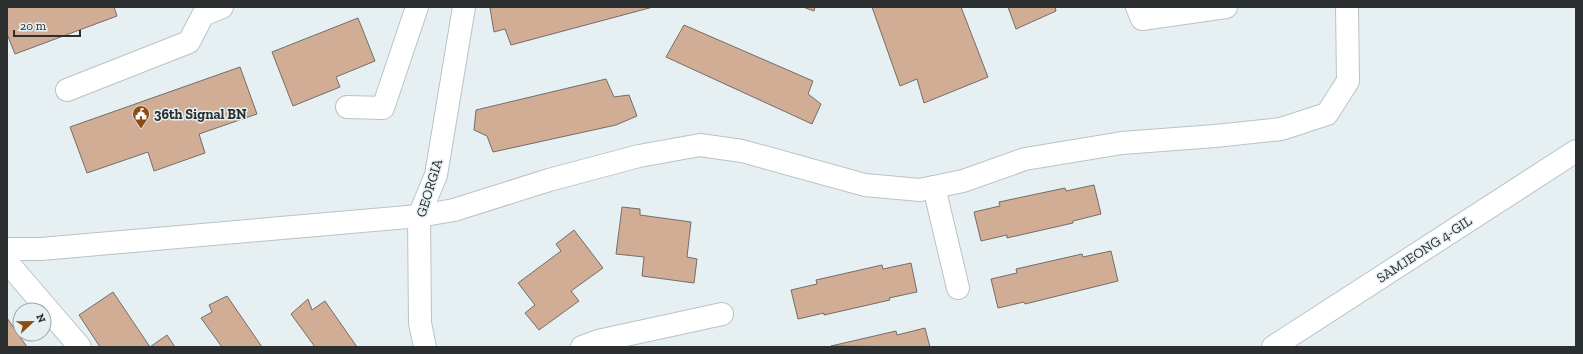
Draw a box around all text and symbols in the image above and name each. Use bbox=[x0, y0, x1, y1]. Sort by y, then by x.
scale bar bbox=[14, 12, 80, 38]
text: 20 m bbox=[20, 19, 47, 33]
public building icon: 36th Signal BN bbox=[131, 104, 151, 129]
place label: 36th Signal BN bbox=[154, 106, 247, 123]
street label: GEORGIA bbox=[413, 156, 447, 219]
street label: SAMJEONG 4-GIL bbox=[1373, 212, 1475, 287]
north arrow bbox=[12, 302, 52, 342]
text: N bbox=[33, 312, 49, 325]

